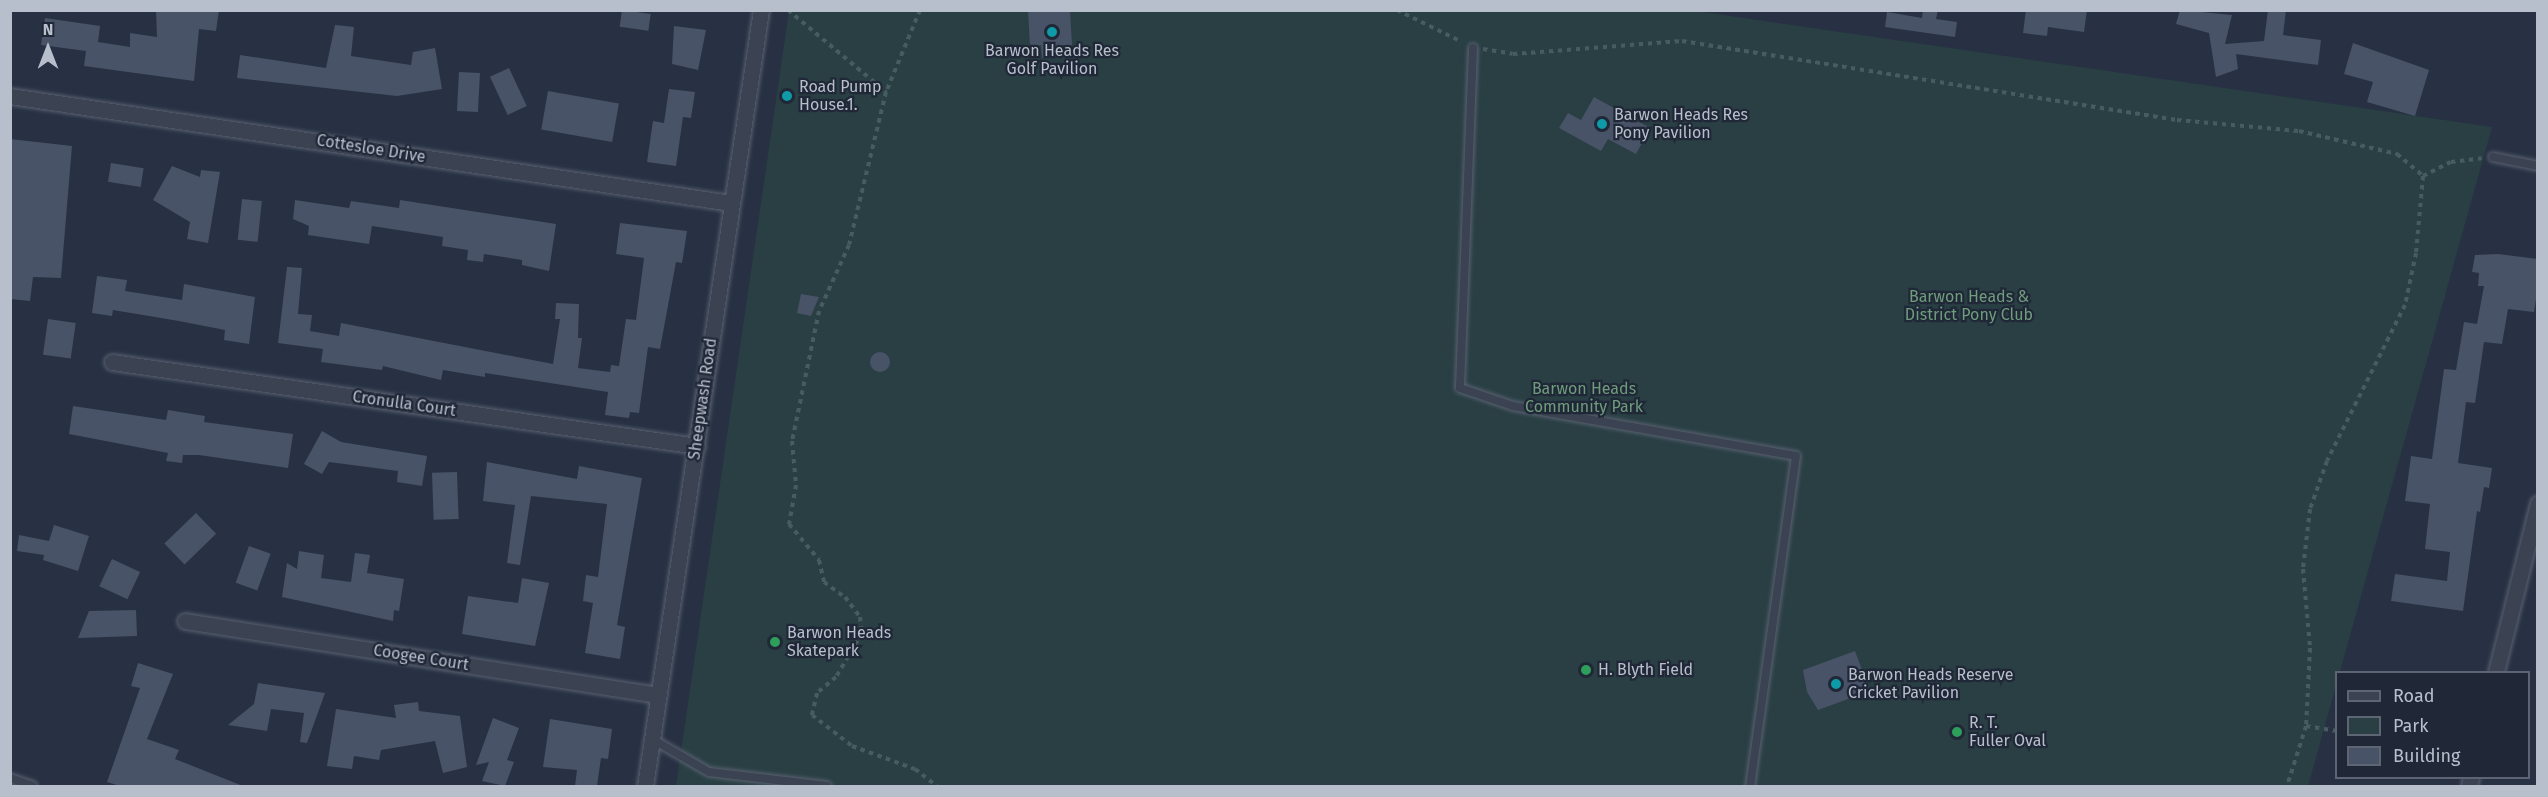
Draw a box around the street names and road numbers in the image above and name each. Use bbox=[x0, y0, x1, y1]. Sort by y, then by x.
street label: Cottesloe Drive bbox=[315, 131, 427, 167]
street label: Sheepwash Road bbox=[685, 337, 721, 461]
street label: Cronulla Court bbox=[351, 387, 457, 421]
street label: Coogee Court bbox=[372, 641, 470, 675]

